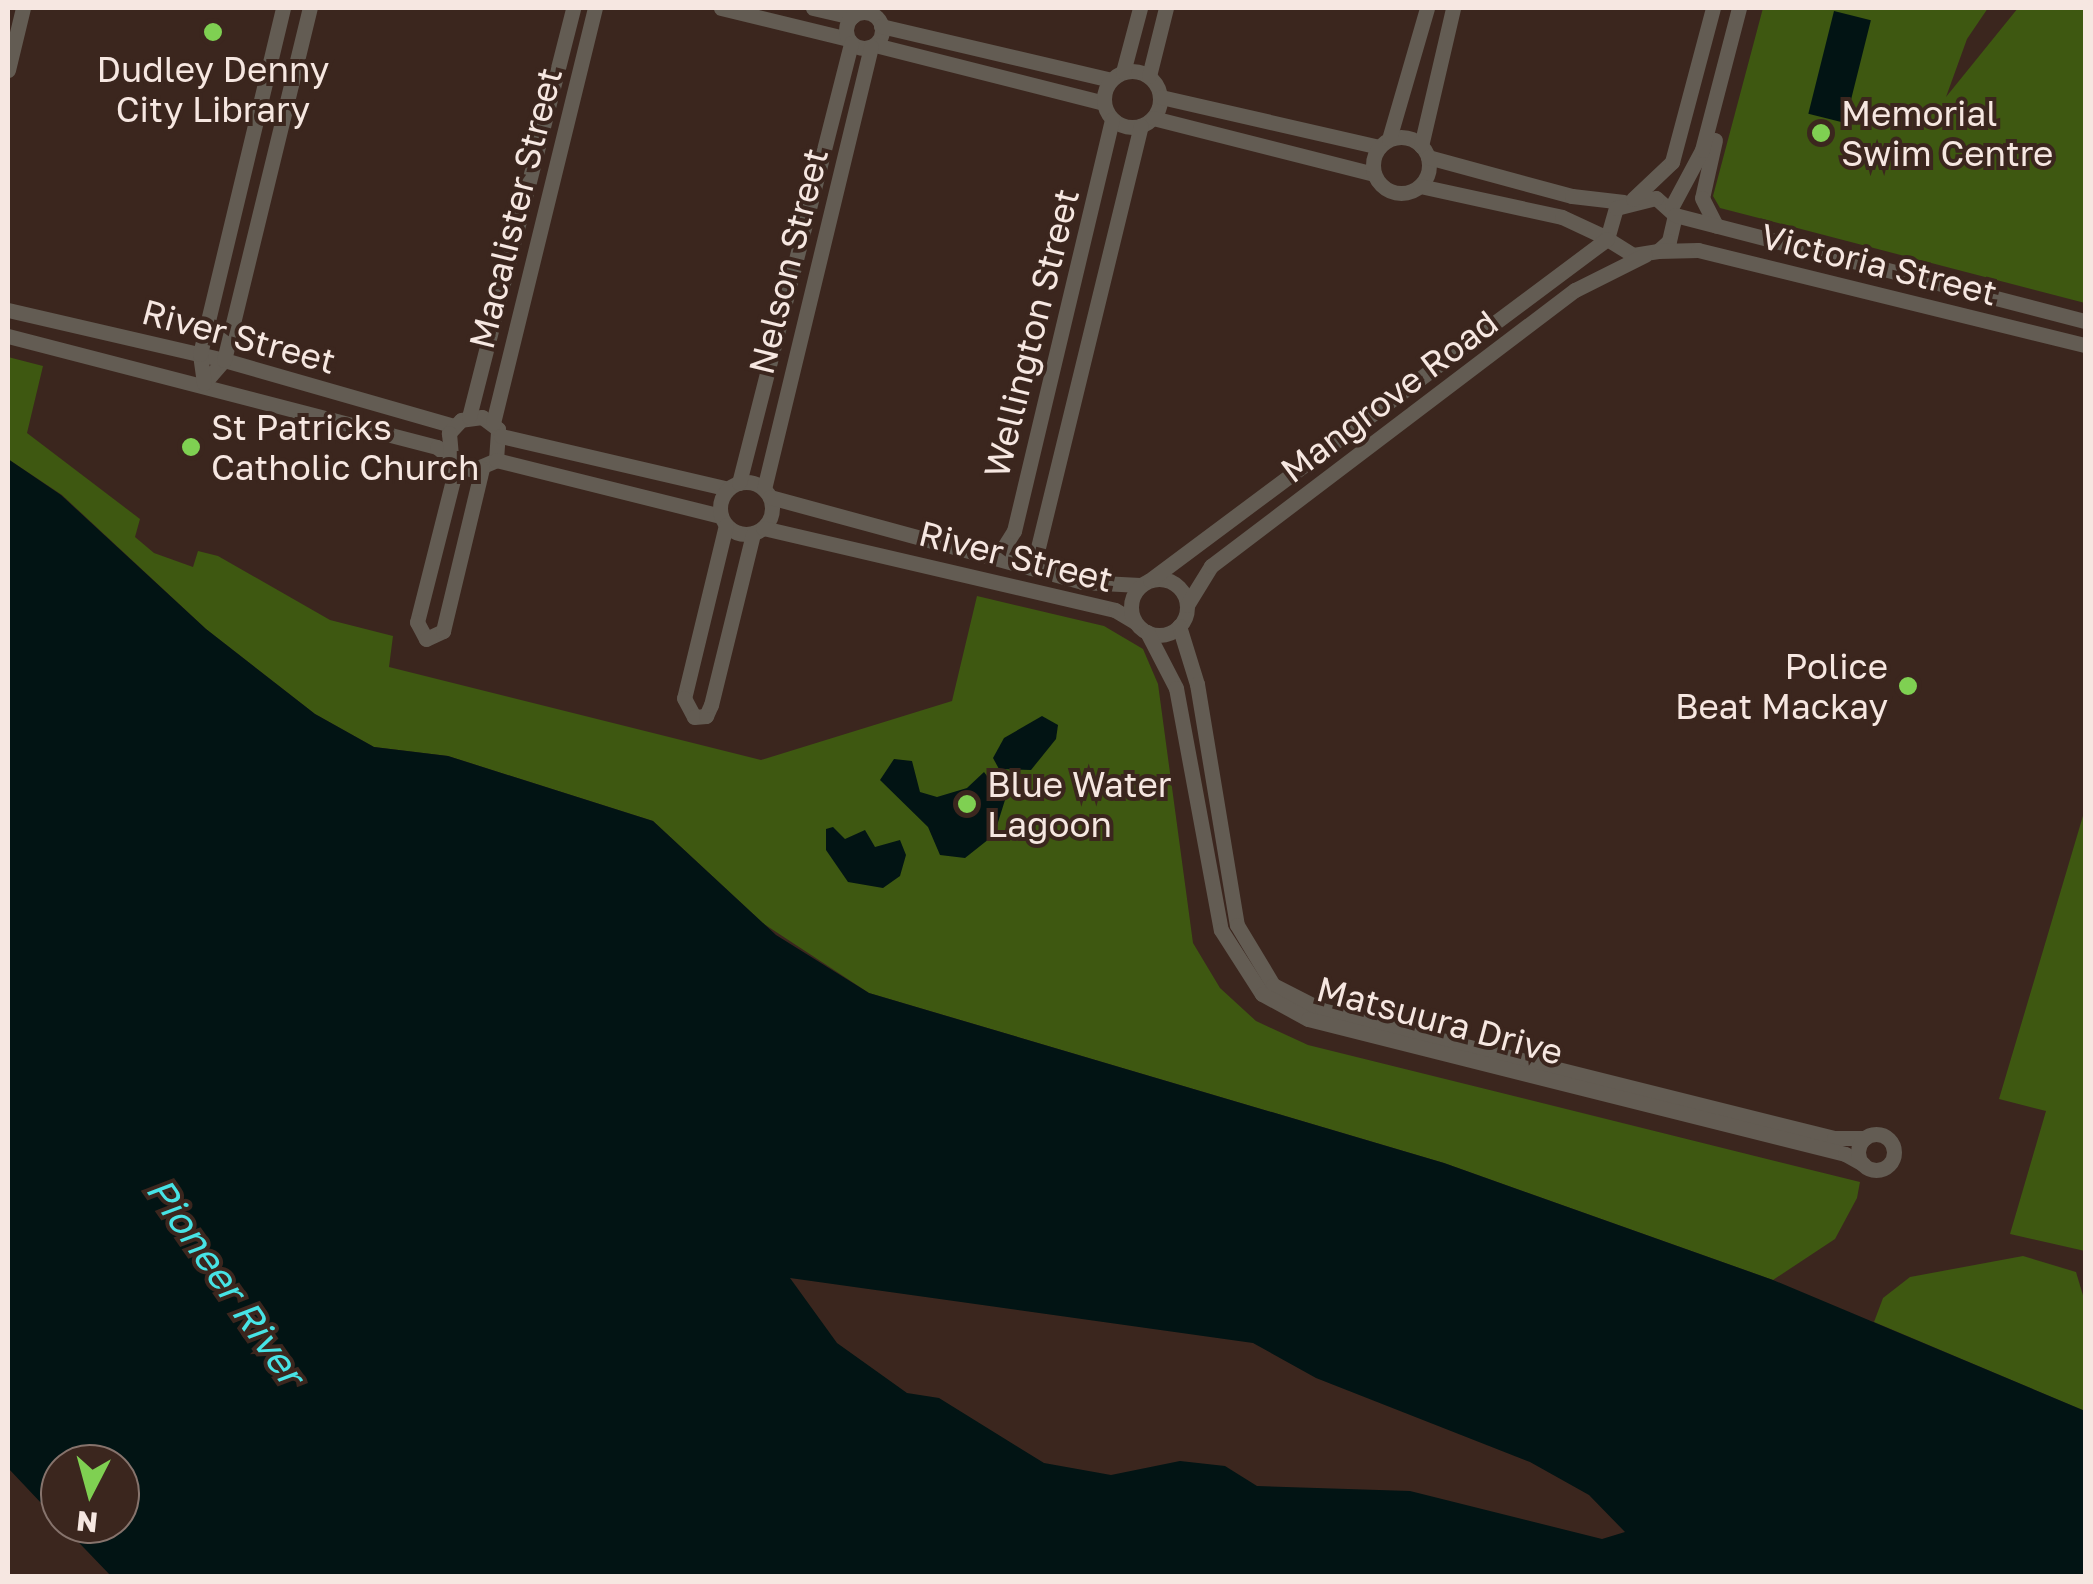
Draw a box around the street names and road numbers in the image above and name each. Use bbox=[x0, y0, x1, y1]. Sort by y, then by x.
street label: Macalister Street bbox=[460, 63, 570, 353]
street label: Nelson Street bbox=[740, 144, 836, 378]
street label: Wellington Street bbox=[975, 184, 1087, 482]
street label: Victoria Street bbox=[1756, 214, 2002, 314]
street label: River Street bbox=[138, 290, 340, 382]
street label: Mangrove Road bbox=[1272, 301, 1506, 491]
street label: River Street bbox=[915, 512, 1117, 600]
street label: Matsuura Drive bbox=[1312, 967, 1568, 1073]

